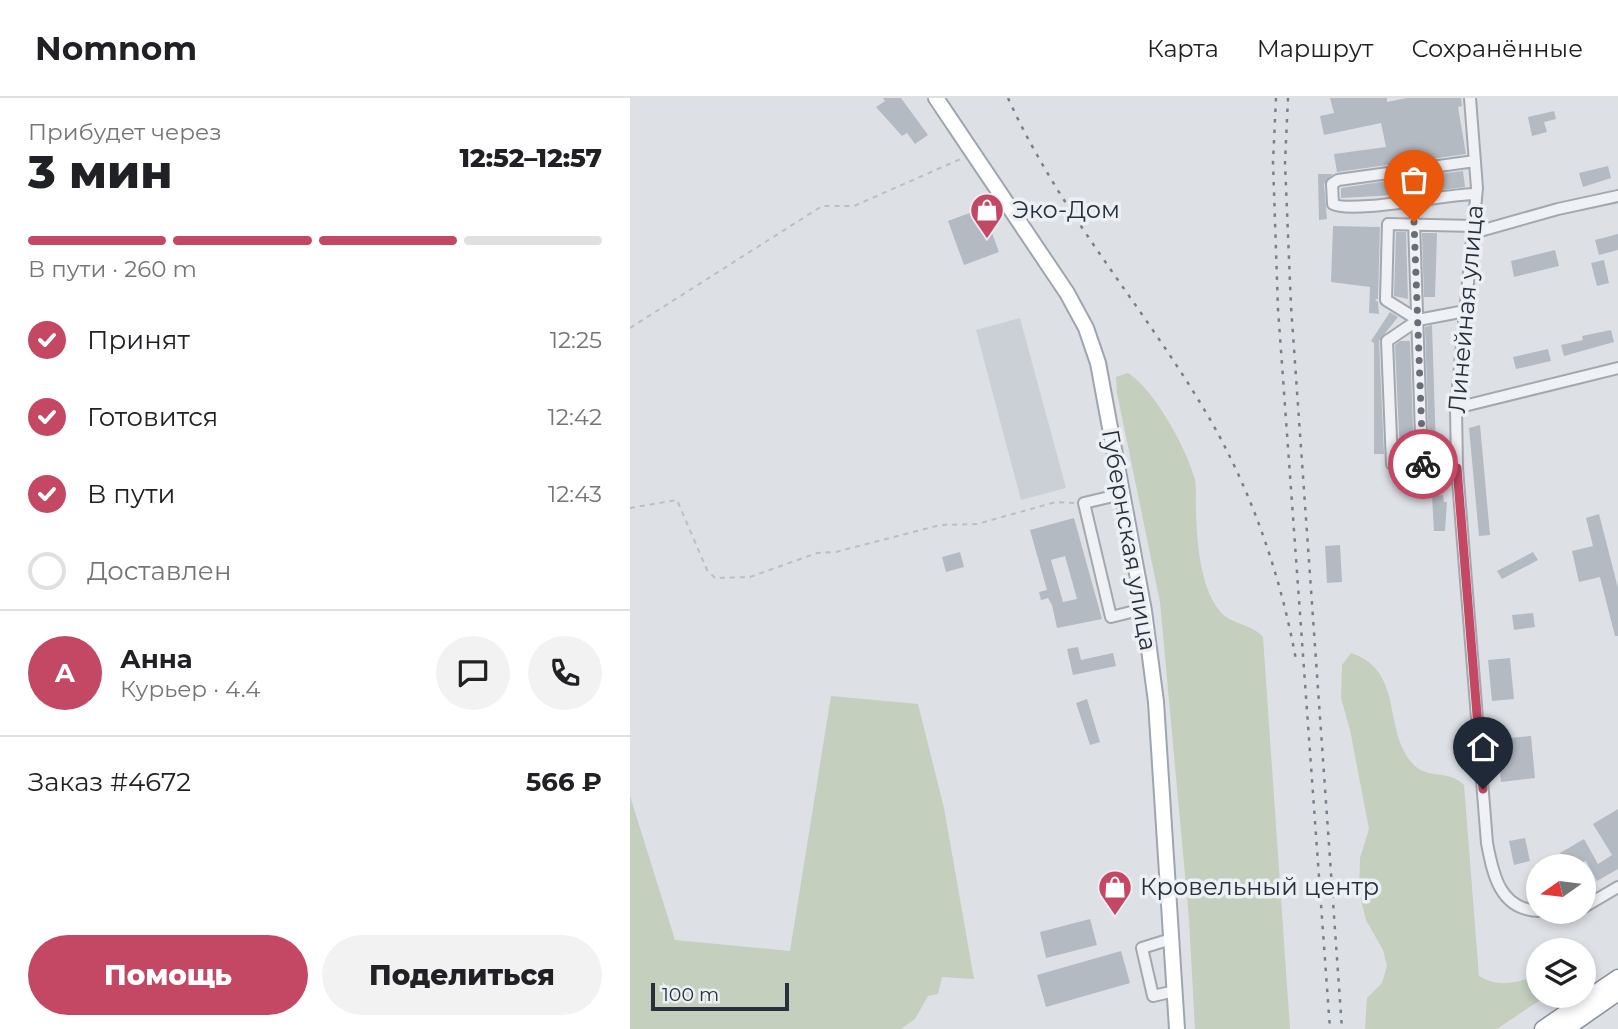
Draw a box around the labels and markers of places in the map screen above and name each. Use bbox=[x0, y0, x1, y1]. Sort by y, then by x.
pin bbox=[1384, 150, 1444, 222]
shop icon: Эко-Дом bbox=[968, 191, 1006, 240]
place label: Эко-Дом bbox=[1012, 195, 1120, 224]
pin bbox=[1453, 717, 1513, 789]
shop icon: Кровельный центр bbox=[1096, 868, 1134, 917]
place label: Кровельный центр bbox=[1140, 872, 1379, 901]

